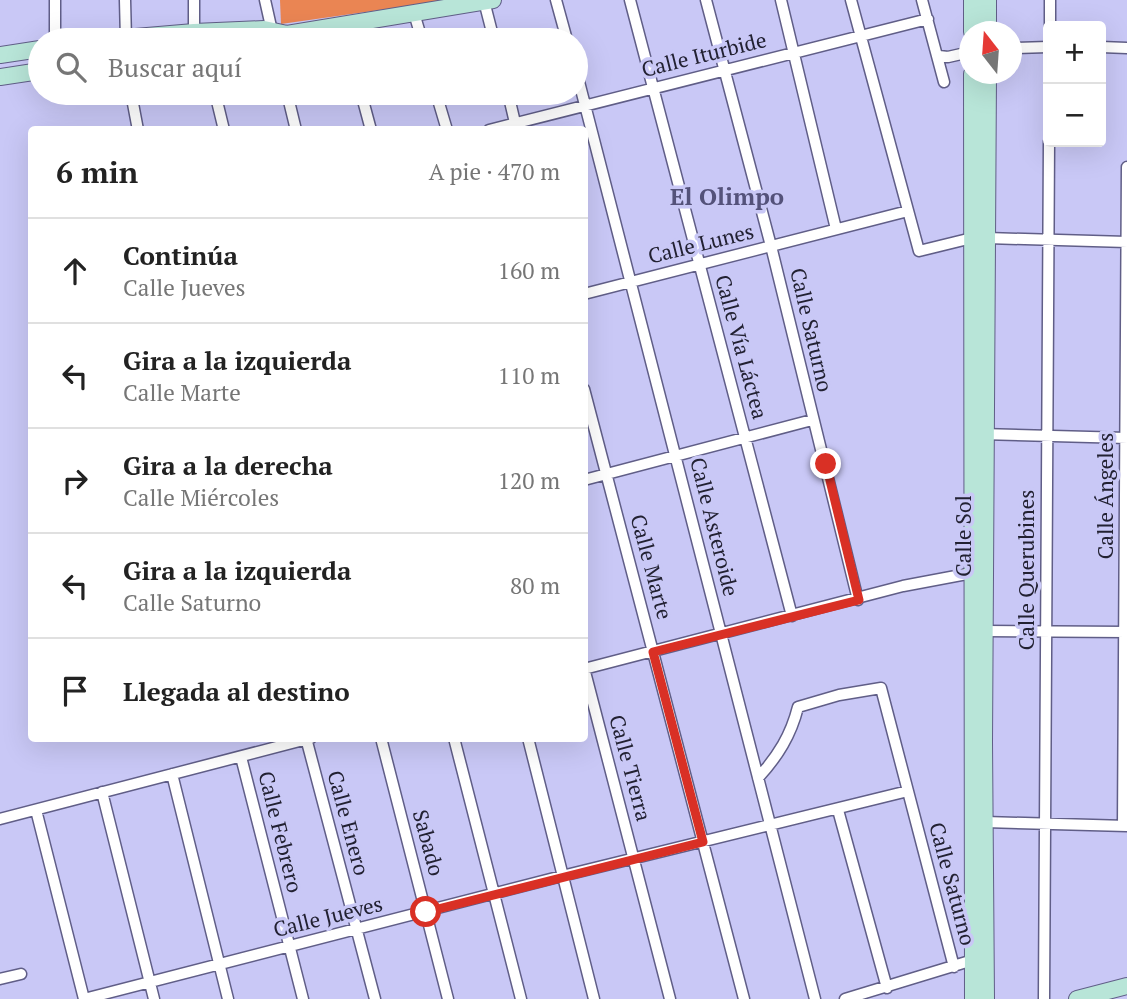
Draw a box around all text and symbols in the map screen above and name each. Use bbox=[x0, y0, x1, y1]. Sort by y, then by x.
north arrow bbox=[959, 21, 1022, 84]
map controls bbox=[1043, 21, 1106, 147]
button: + bbox=[1043, 21, 1106, 84]
street label: Calle Iturbide bbox=[638, 25, 769, 83]
search box bbox=[28, 28, 588, 105]
icon: search bbox=[52, 48, 90, 86]
text: Buscar aquí bbox=[108, 50, 242, 84]
button: − bbox=[1043, 84, 1106, 147]
text: 6 min bbox=[56, 152, 138, 192]
text: A pie · 470 m bbox=[429, 156, 560, 187]
district label: El Olimpo bbox=[670, 180, 784, 212]
street label: Calle Lunes bbox=[645, 216, 757, 270]
text: Continúa bbox=[123, 238, 238, 272]
icon: ahead bbox=[56, 252, 94, 290]
text: 160 m bbox=[498, 255, 560, 286]
street label: Calle Saturno bbox=[784, 265, 840, 394]
text: Calle Jueves bbox=[123, 272, 245, 303]
street label: Calle Vía Láctea bbox=[709, 272, 775, 422]
text: Gira a la izquierda bbox=[123, 343, 351, 377]
icon: left bbox=[56, 357, 94, 395]
text: 110 m bbox=[498, 360, 560, 391]
text: Calle Marte bbox=[123, 377, 241, 408]
street label: Calle Ángeles bbox=[1091, 433, 1119, 559]
text: Gira a la derecha bbox=[123, 448, 333, 482]
route end bbox=[810, 448, 841, 479]
street label: Calle Asteroide bbox=[684, 454, 746, 599]
icon: right bbox=[56, 462, 94, 500]
text: 120 m bbox=[498, 465, 560, 496]
text: Calle Miércoles bbox=[123, 482, 279, 513]
street label: Calle Querubines bbox=[1012, 490, 1040, 650]
street label: Calle Sol bbox=[949, 495, 977, 577]
street label: Calle Marte bbox=[625, 511, 679, 622]
text: Gira a la izquierda bbox=[123, 553, 351, 587]
icon: left bbox=[56, 567, 94, 605]
text: 80 m bbox=[510, 570, 560, 601]
text: Calle Saturno bbox=[123, 587, 261, 618]
icon: arrive bbox=[56, 672, 94, 710]
text: Llegada al destino bbox=[123, 674, 350, 708]
street label: Calle Tierra bbox=[603, 711, 659, 824]
street label: Calle Enero bbox=[322, 767, 376, 878]
street label: Calle Febrero bbox=[252, 768, 310, 895]
street label: Sabado bbox=[407, 807, 451, 879]
street label: Calle Saturno bbox=[923, 819, 983, 948]
street label: Calle Jueves bbox=[270, 889, 385, 943]
route start bbox=[410, 896, 441, 927]

